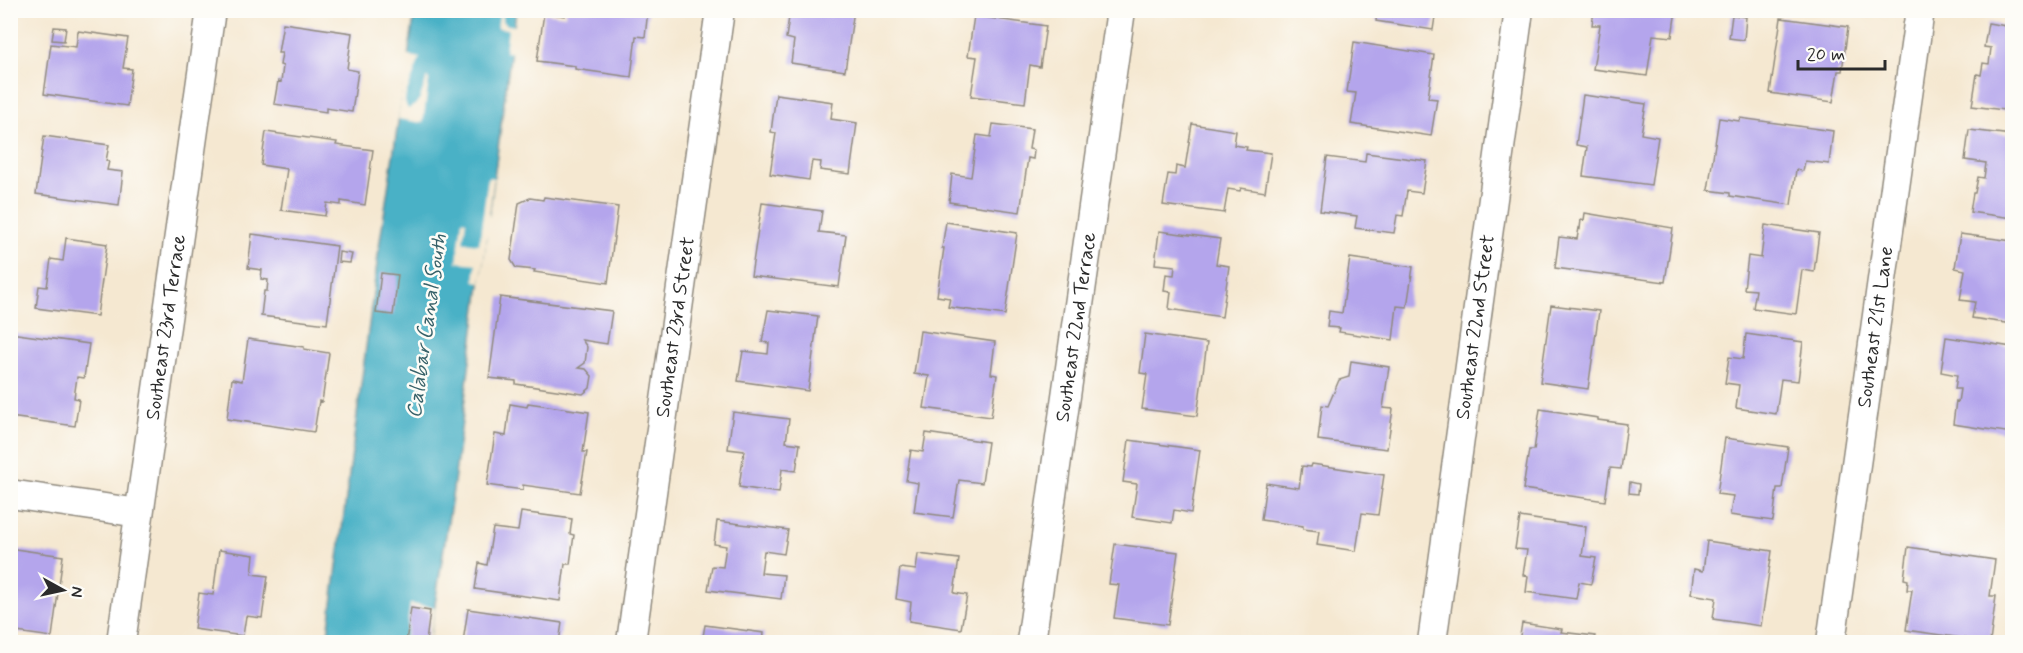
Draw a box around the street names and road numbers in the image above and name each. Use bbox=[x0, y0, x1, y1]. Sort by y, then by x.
street label: Southeast 22nd Terrace bbox=[1049, 230, 1103, 424]
street label: Southeast 23rd Terrace bbox=[139, 233, 192, 422]
street label: Southeast 22nd Street bbox=[1449, 233, 1501, 421]
street label: Southeast 23rd Street bbox=[649, 235, 701, 419]
street label: Southeast 21st Lane bbox=[1851, 245, 1900, 410]

